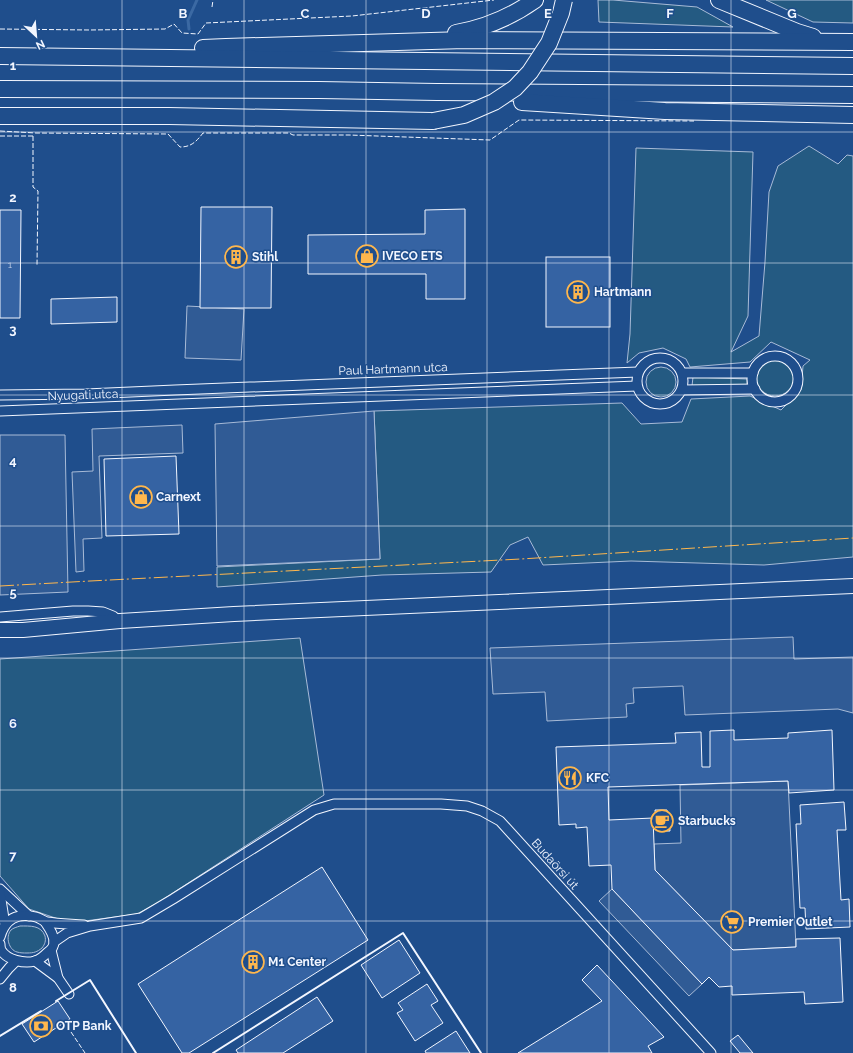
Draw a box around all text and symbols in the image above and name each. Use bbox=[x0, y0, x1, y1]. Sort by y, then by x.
text: B bbox=[179, 6, 188, 21]
text: C bbox=[301, 6, 310, 21]
text: D bbox=[421, 6, 431, 21]
text: E bbox=[544, 6, 552, 21]
text: F bbox=[666, 6, 674, 21]
text: G bbox=[787, 6, 797, 21]
north arrow bbox=[16, 16, 56, 56]
text: N bbox=[34, 37, 47, 52]
text: 1 bbox=[10, 58, 17, 73]
text: 2 bbox=[9, 190, 17, 205]
shop icon: IVECO ETS bbox=[354, 243, 380, 269]
building icon: Stihl bbox=[223, 244, 249, 270]
place label: IVECO ETS bbox=[382, 249, 443, 263]
place label: Stihl bbox=[252, 250, 278, 264]
house number: 1 bbox=[8, 259, 13, 270]
building icon: Hartmann bbox=[565, 279, 591, 305]
place label: Hartmann bbox=[594, 285, 652, 299]
text: 3 bbox=[9, 322, 17, 337]
street label: Paul Hartmann utca bbox=[338, 360, 448, 378]
street label: Nyugati utca bbox=[47, 387, 119, 403]
text: 4 bbox=[9, 453, 17, 468]
shop icon: Carnext bbox=[128, 484, 154, 510]
place label: Carnext bbox=[156, 490, 201, 504]
text: 5 bbox=[9, 585, 17, 600]
text: 6 bbox=[9, 716, 17, 731]
restaurant icon: KFC bbox=[557, 765, 583, 791]
place label: KFC bbox=[586, 771, 609, 785]
cafe icon: Starbucks bbox=[649, 808, 675, 834]
place label: Starbucks bbox=[678, 814, 736, 828]
street label: Budaörsi út bbox=[529, 836, 581, 892]
text: 7 bbox=[9, 848, 17, 863]
supermarket icon: Premier Outlet bbox=[719, 909, 745, 935]
place label: Premier Outlet bbox=[748, 915, 833, 929]
building icon: M1 Center bbox=[240, 949, 266, 975]
place label: M1 Center bbox=[268, 955, 327, 969]
text: 8 bbox=[9, 980, 17, 995]
bank icon: OTP Bank bbox=[28, 1013, 54, 1039]
place label: OTP Bank bbox=[56, 1019, 112, 1033]

